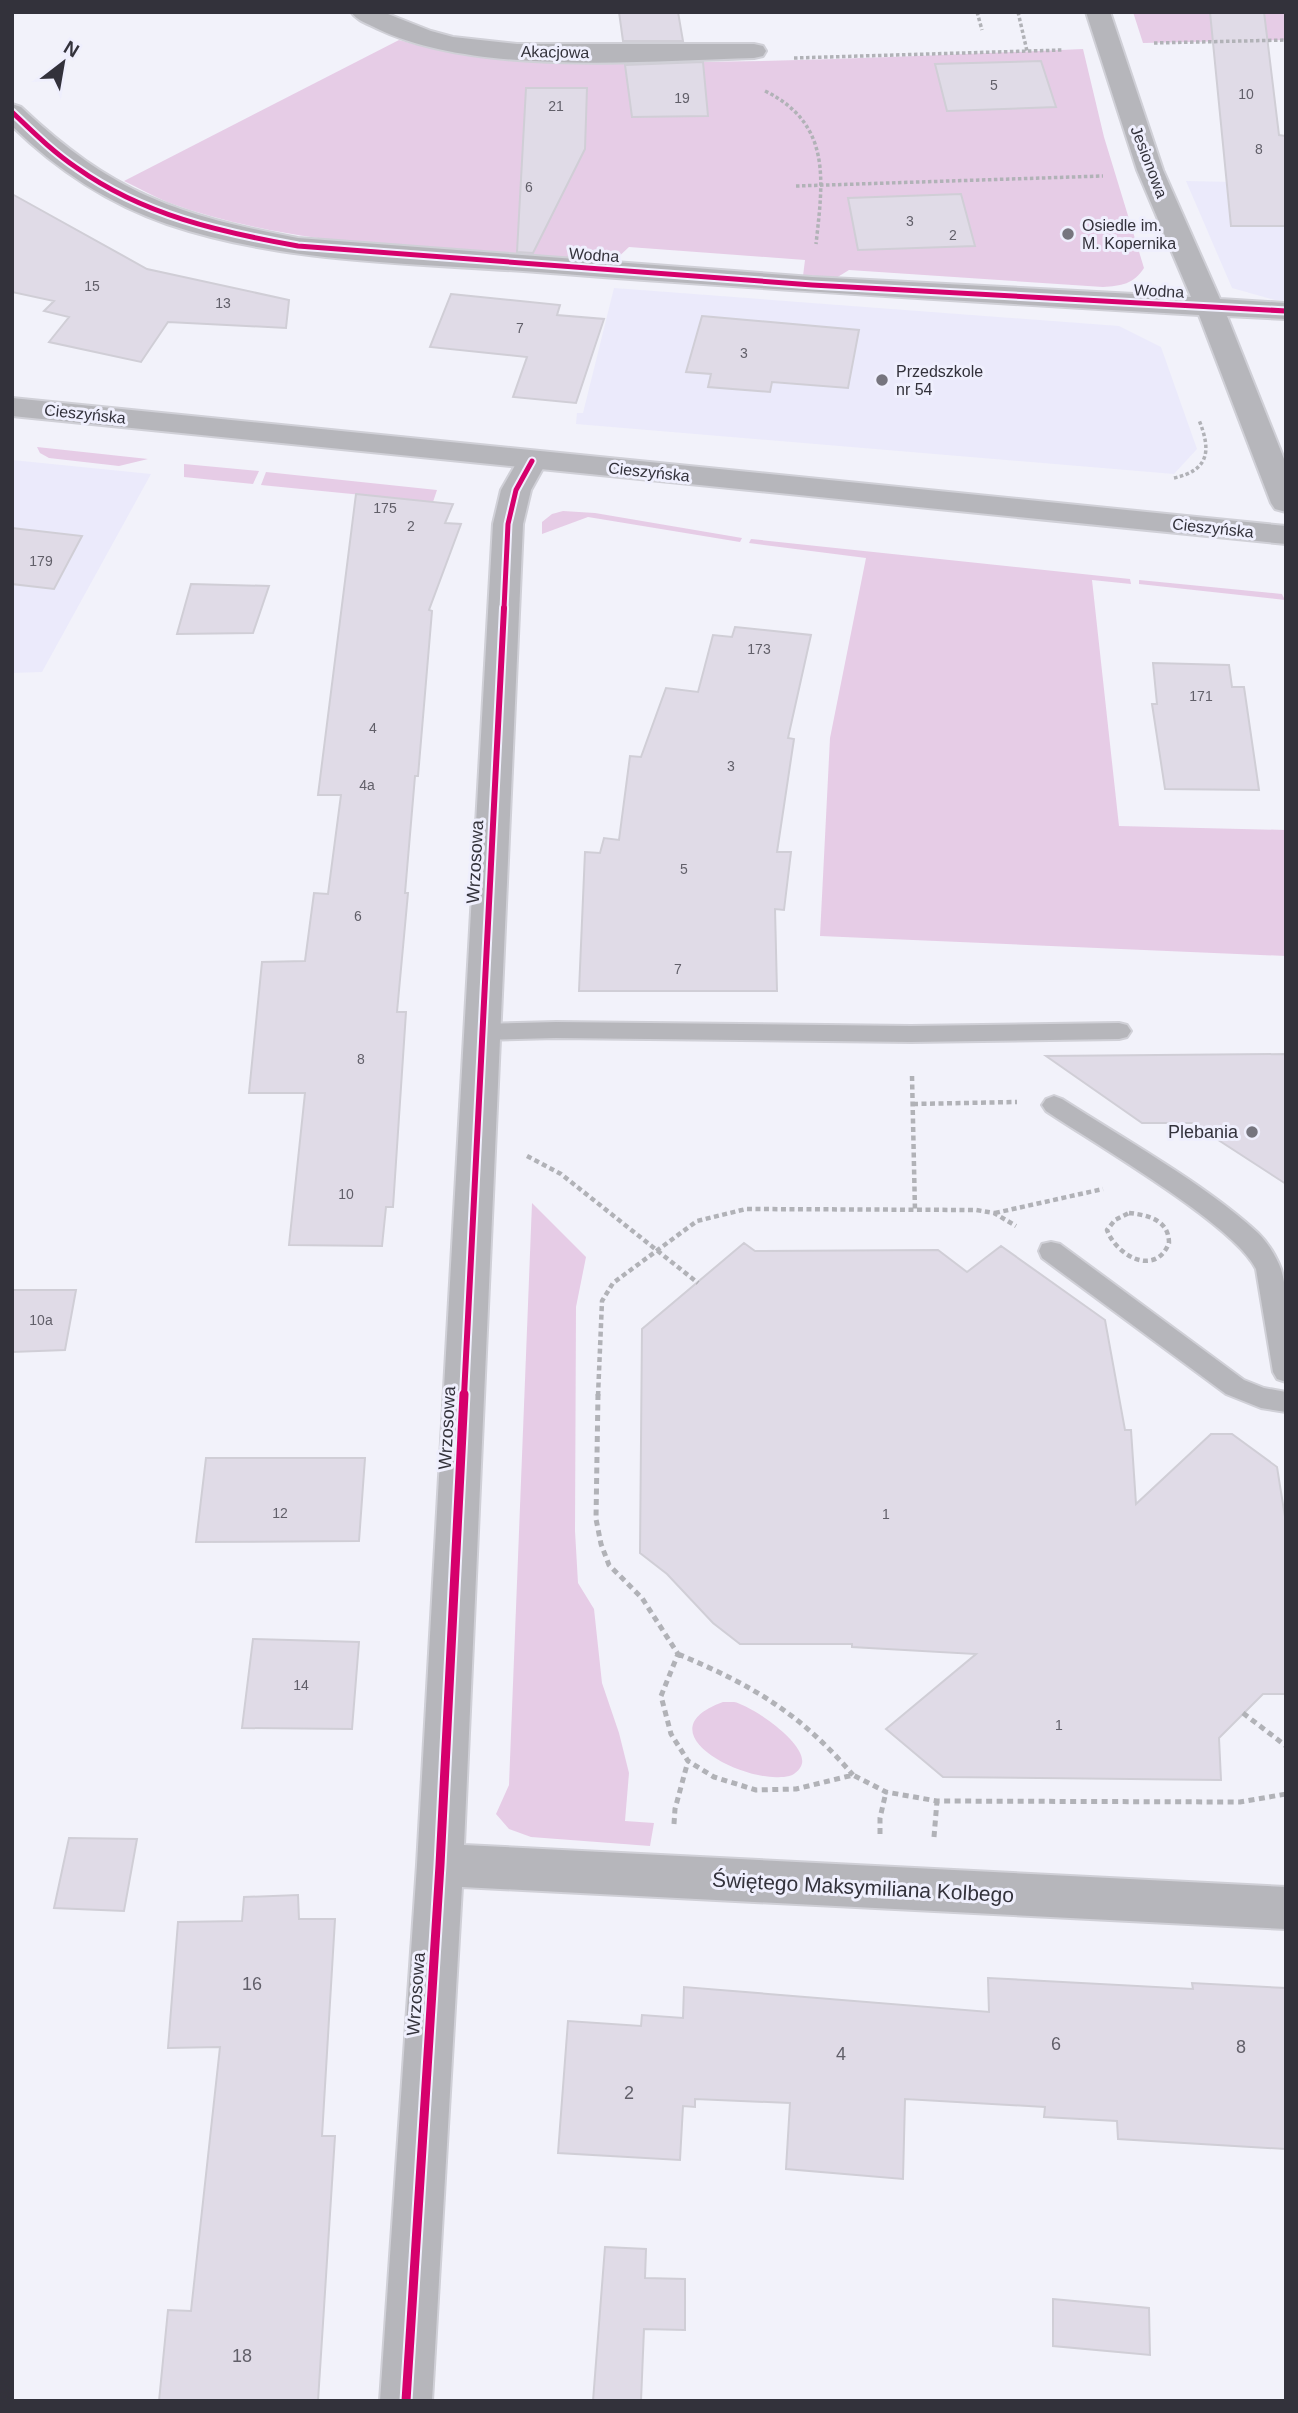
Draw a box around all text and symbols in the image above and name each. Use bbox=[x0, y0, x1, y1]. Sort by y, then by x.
north arrow bbox=[28, 28, 98, 98]
text: N bbox=[60, 36, 83, 61]
street label: Akacjowa bbox=[521, 43, 589, 61]
house number: 5 bbox=[990, 77, 998, 93]
house number: 10 bbox=[1238, 86, 1254, 102]
house number: 19 bbox=[674, 90, 690, 106]
house number: 21 bbox=[548, 98, 564, 114]
street label: Jesionowa bbox=[1128, 124, 1171, 200]
house number: 8 bbox=[1255, 141, 1263, 157]
house number: 6 bbox=[525, 179, 533, 195]
house number: 3 bbox=[906, 213, 914, 229]
place label: Osiedle im. M. Kopernika bbox=[1082, 217, 1176, 252]
marker: Osiedle im. M. Kopernika bbox=[1060, 226, 1076, 242]
house number: 2 bbox=[949, 227, 957, 243]
street label: Wodna bbox=[568, 245, 620, 265]
house number: 15 bbox=[84, 278, 100, 294]
street label: Wodna bbox=[1133, 281, 1185, 301]
house number: 13 bbox=[215, 295, 231, 311]
house number: 7 bbox=[516, 320, 524, 336]
house number: 3 bbox=[740, 345, 748, 361]
place label: Przedszkole nr 54 bbox=[896, 363, 983, 398]
marker: Przedszkole nr 54 bbox=[874, 372, 890, 388]
street label: Cieszyńska bbox=[43, 401, 127, 427]
street label: Cieszyńska bbox=[607, 459, 691, 485]
house number: 175 bbox=[373, 500, 397, 516]
street label: Cieszyńska bbox=[1171, 515, 1255, 541]
house number: 2 bbox=[407, 518, 415, 534]
house number: 179 bbox=[29, 553, 53, 569]
house number: 173 bbox=[747, 641, 771, 657]
house number: 171 bbox=[1189, 688, 1213, 704]
house number: 4 bbox=[369, 720, 377, 736]
house number: 3 bbox=[727, 758, 735, 774]
house number: 4a bbox=[359, 777, 375, 793]
street label: Wrzosowa bbox=[463, 819, 487, 904]
house number: 5 bbox=[680, 861, 688, 877]
house number: 6 bbox=[354, 908, 362, 924]
house number: 7 bbox=[674, 961, 682, 977]
house number: 8 bbox=[357, 1051, 365, 1067]
place label: Plebania bbox=[1168, 1122, 1239, 1142]
marker: Plebania bbox=[1244, 1124, 1260, 1140]
house number: 10 bbox=[338, 1186, 354, 1202]
house number: 10a bbox=[29, 1312, 53, 1328]
street label: Wrzosowa bbox=[435, 1385, 459, 1470]
house number: 12 bbox=[272, 1505, 288, 1521]
house number: 1 bbox=[882, 1506, 890, 1522]
house number: 14 bbox=[293, 1677, 309, 1693]
house number: 1 bbox=[1055, 1717, 1063, 1733]
street label: Świętego Maksymiliana Kolbego bbox=[711, 1868, 1015, 1906]
street label: Wrzosowa bbox=[403, 1951, 429, 2036]
house number: 16 bbox=[242, 1974, 262, 1994]
house number: 6 bbox=[1051, 2034, 1061, 2054]
house number: 8 bbox=[1236, 2037, 1246, 2057]
house number: 4 bbox=[836, 2044, 846, 2064]
house number: 2 bbox=[624, 2083, 634, 2103]
house number: 18 bbox=[232, 2346, 252, 2366]

